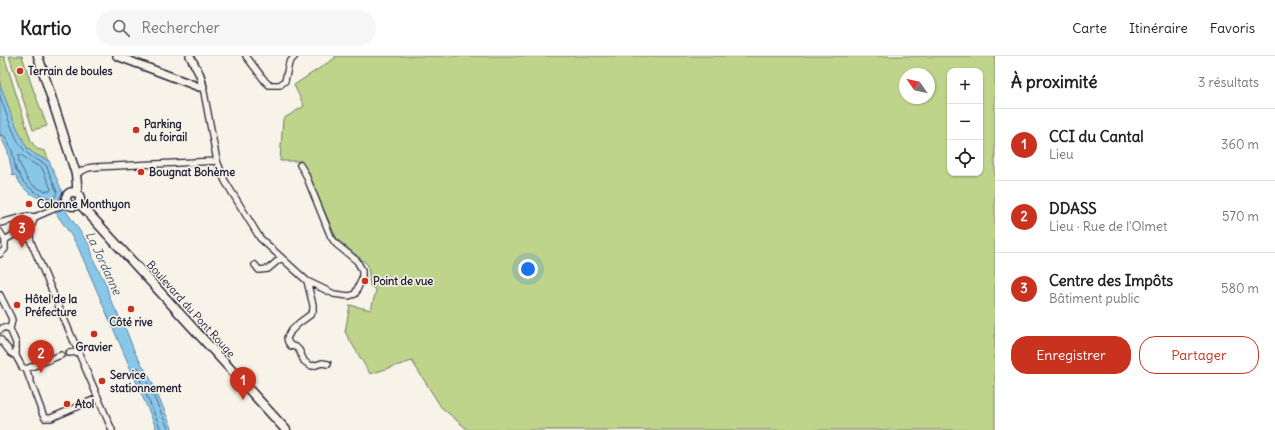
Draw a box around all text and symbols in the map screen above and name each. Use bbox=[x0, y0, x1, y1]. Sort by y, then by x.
search box bbox=[96, 10, 376, 46]
text: Kartio bbox=[20, 16, 72, 40]
icon: search bbox=[110, 17, 132, 39]
text: Rechercher bbox=[142, 18, 220, 37]
text: Carte bbox=[1072, 19, 1107, 37]
text: Itinéraire bbox=[1129, 19, 1188, 37]
text: Favoris bbox=[1210, 19, 1255, 37]
place label: Terrain de boules bbox=[28, 64, 113, 78]
marker: Terrain de boules bbox=[15, 66, 25, 76]
north arrow bbox=[899, 68, 935, 104]
map controls bbox=[947, 68, 983, 176]
button: + bbox=[947, 68, 983, 104]
text: À proximité bbox=[1011, 71, 1097, 93]
text: 3 résultats bbox=[1198, 74, 1259, 91]
button: − bbox=[947, 104, 983, 140]
place label: Parking du foirail bbox=[144, 117, 187, 144]
marker: Parking du foirail bbox=[131, 125, 141, 135]
text: CCI du Cantal bbox=[1049, 127, 1144, 146]
text: 1 bbox=[1021, 136, 1027, 153]
text: 360 m bbox=[1221, 136, 1259, 153]
button: locate bbox=[947, 140, 983, 176]
text: Lieu bbox=[1049, 146, 1074, 163]
place label: Bougnat Bohème bbox=[149, 165, 235, 180]
marker: Bougnat Bohème bbox=[136, 167, 146, 177]
place label: Colonne Monthyon bbox=[37, 197, 131, 212]
marker: Colonne Monthyon bbox=[24, 199, 34, 209]
text: DDASS bbox=[1049, 199, 1097, 218]
text: 2 bbox=[1020, 208, 1028, 225]
text: 570 m bbox=[1222, 208, 1259, 225]
pin: 3 bbox=[9, 215, 35, 248]
text: Lieu · Rue de l'Olmet bbox=[1049, 218, 1167, 235]
water label: La Jordanne bbox=[83, 229, 126, 298]
street label: Boulevard du Pont Rouge bbox=[144, 258, 238, 360]
your location bbox=[518, 259, 538, 279]
text: Centre des Impôts bbox=[1049, 271, 1173, 290]
place label: Point de vue bbox=[373, 274, 433, 288]
marker: Point de vue bbox=[360, 276, 370, 286]
text: 3 bbox=[1020, 280, 1028, 297]
text: 580 m bbox=[1221, 280, 1259, 297]
text: Bâtiment public bbox=[1049, 290, 1140, 307]
place label: Hôtel de la Préfecture bbox=[25, 292, 78, 319]
marker: Hôtel de la Préfecture bbox=[12, 300, 22, 310]
marker: Côté rive bbox=[126, 304, 136, 314]
place label: Côté rive bbox=[109, 315, 153, 329]
marker: Gravier bbox=[89, 329, 99, 339]
button: Enregistrer bbox=[1011, 336, 1131, 374]
button: Partager bbox=[1139, 336, 1259, 374]
pin: 2 bbox=[28, 340, 54, 373]
place label: Gravier bbox=[76, 340, 113, 354]
pin: 1 bbox=[230, 367, 256, 400]
place label: Service stationnement bbox=[110, 368, 182, 395]
marker: Service stationnement bbox=[97, 376, 107, 386]
place label: Atol bbox=[75, 397, 94, 411]
marker: Atol bbox=[62, 399, 72, 409]

